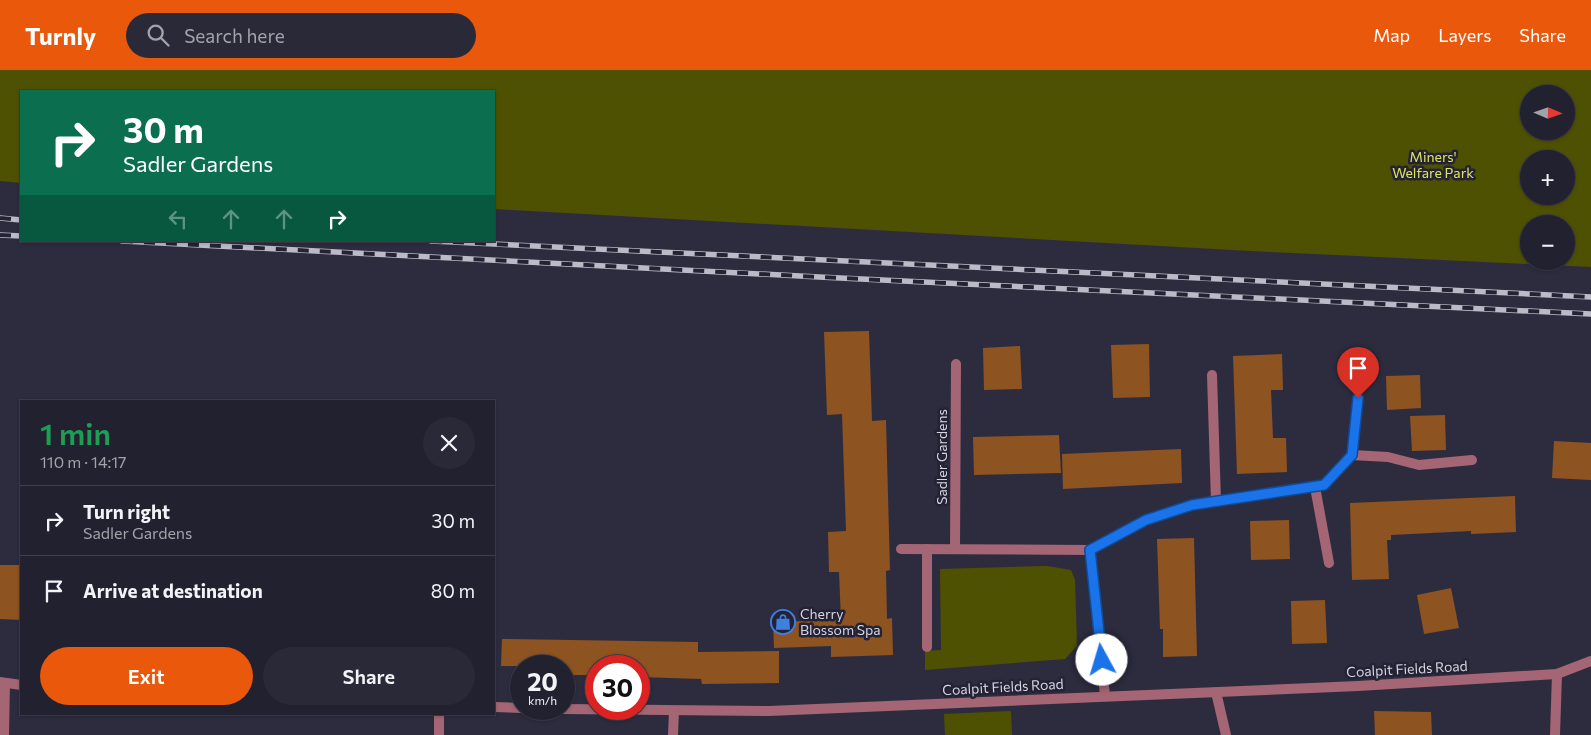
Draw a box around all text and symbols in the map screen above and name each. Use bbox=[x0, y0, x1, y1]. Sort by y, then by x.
search box bbox=[126, 13, 476, 58]
text: Turnly bbox=[25, 21, 96, 50]
icon: search bbox=[144, 21, 172, 49]
text: Search here bbox=[184, 24, 285, 47]
text: Map bbox=[1373, 24, 1410, 46]
text: Layers bbox=[1438, 24, 1491, 46]
text: Share bbox=[1519, 24, 1566, 46]
north arrow bbox=[1520, 85, 1575, 140]
map controls bbox=[1520, 85, 1575, 270]
text: 30 m bbox=[123, 107, 204, 150]
icon: right bbox=[40, 110, 105, 175]
park label: Miners' Welfare Park bbox=[1392, 148, 1474, 181]
text: Sadler Gardens bbox=[123, 150, 273, 177]
button: + bbox=[1520, 150, 1575, 205]
icon: left bbox=[164, 205, 192, 233]
icon: ahead bbox=[217, 205, 245, 233]
icon: ahead bbox=[270, 205, 298, 233]
icon: right bbox=[323, 205, 351, 233]
button: − bbox=[1520, 215, 1575, 270]
pin bbox=[1337, 347, 1379, 398]
icon: arrive bbox=[1344, 354, 1372, 382]
street label: Sadler Gardens bbox=[933, 409, 950, 505]
text: 1 min bbox=[40, 414, 111, 451]
button: close bbox=[423, 417, 475, 469]
text: 110 m · 14:17 bbox=[40, 452, 127, 471]
text: Turn right bbox=[83, 500, 170, 523]
icon: right bbox=[40, 507, 68, 535]
text: 30 m bbox=[432, 509, 475, 532]
text: Sadler Gardens bbox=[83, 523, 192, 542]
icon: arrive bbox=[40, 577, 68, 605]
text: Arrive at destination bbox=[83, 579, 263, 602]
text: 80 m bbox=[431, 579, 475, 602]
place label: Cherry Blossom Spa bbox=[800, 605, 881, 638]
shop icon: Cherry Blossom Spa bbox=[770, 609, 796, 635]
position arrow bbox=[1075, 633, 1127, 685]
button: Exit bbox=[40, 647, 253, 705]
button: Share bbox=[263, 647, 475, 705]
speed limit sign: 30 bbox=[585, 655, 650, 720]
street label: Coalpit Fields Road bbox=[1346, 657, 1468, 680]
text: 20 bbox=[527, 666, 558, 696]
street label: Coalpit Fields Road bbox=[942, 675, 1064, 698]
text: km/h bbox=[528, 693, 557, 707]

